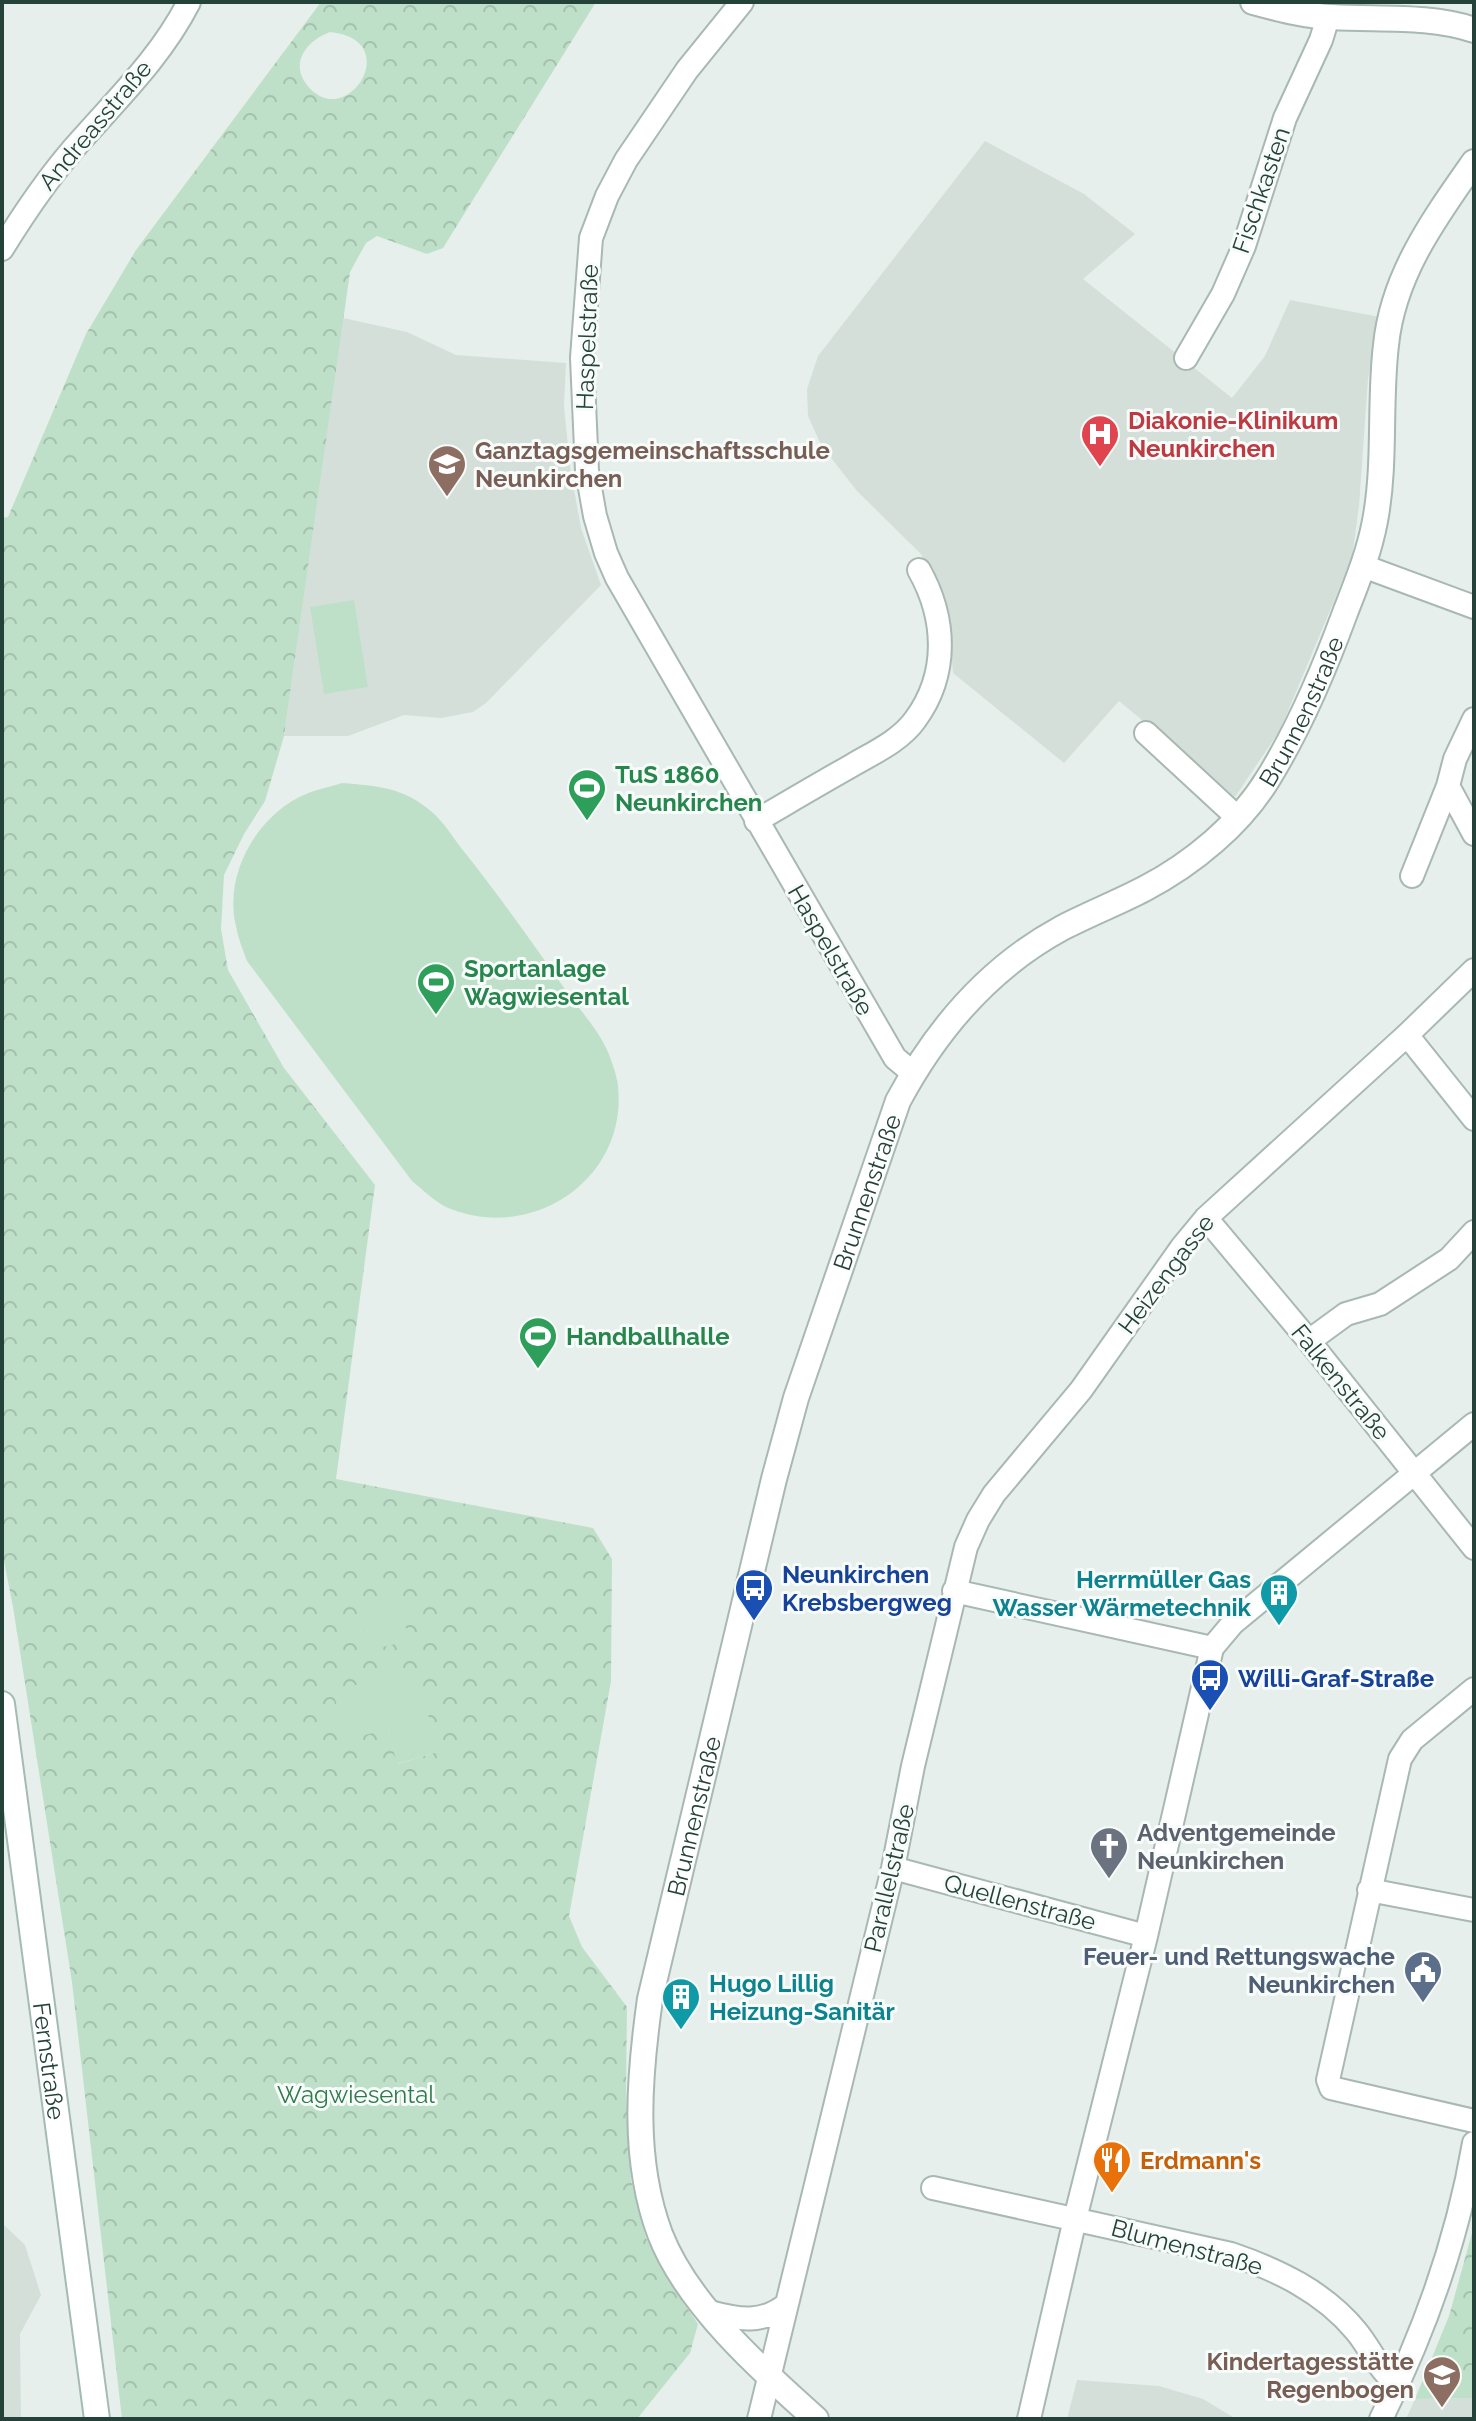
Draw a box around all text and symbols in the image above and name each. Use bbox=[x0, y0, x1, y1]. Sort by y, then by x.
street label: Andreasstraße bbox=[32, 54, 158, 196]
street label: Fischkasten bbox=[1226, 123, 1296, 257]
street label: Haspelstraße bbox=[570, 263, 604, 411]
place label: Diakonie-Klinikum Neunkirchen bbox=[1128, 406, 1338, 463]
hospital icon: Diakonie-Klinikum Neunkirchen bbox=[1079, 413, 1121, 468]
place label: Ganztagsgemeinschaftsschule Neunkirchen bbox=[475, 436, 830, 493]
school or university icon: Ganztagsgemeinschaftsschule Neunkirchen bbox=[426, 443, 468, 498]
street label: Brunnenstraße bbox=[1252, 632, 1349, 792]
place label: TuS 1860 Neunkirchen bbox=[615, 760, 762, 817]
sports icon: TuS 1860 Neunkirchen bbox=[566, 767, 608, 822]
street label: Haspelstraße bbox=[782, 879, 880, 1021]
place label: Sportanlage Wagwiesental bbox=[464, 954, 629, 1011]
sports icon: Sportanlage Wagwiesental bbox=[415, 961, 457, 1016]
street label: Brunnenstraße bbox=[826, 1110, 907, 1274]
street label: Heizengasse bbox=[1112, 1209, 1220, 1339]
sports icon: Handballhalle bbox=[517, 1315, 559, 1370]
street label: Falkenstraße bbox=[1285, 1318, 1397, 1446]
place label: Handballhalle bbox=[566, 1322, 730, 1351]
place label: Neunkirchen Krebsbergweg bbox=[782, 1560, 952, 1617]
place label: Herrmüller Gas Wasser Wärmetechnik bbox=[992, 1565, 1252, 1622]
bus stop icon: Neunkirchen Krebsbergweg bbox=[733, 1567, 775, 1622]
building icon: Herrmüller Gas Wasser Wärmetechnik bbox=[1258, 1572, 1300, 1627]
bus stop icon: Willi-Graf-Straße bbox=[1189, 1657, 1231, 1712]
place label: Willi-Graf-Straße bbox=[1238, 1664, 1434, 1693]
street label: Brunnenstraße bbox=[661, 1733, 727, 1899]
street label: Parallelstraße bbox=[858, 1801, 920, 1955]
place label: Adventgemeinde Neunkirchen bbox=[1137, 1818, 1336, 1875]
church icon: Adventgemeinde Neunkirchen bbox=[1088, 1825, 1130, 1880]
street label: Quellenstraße bbox=[941, 1868, 1099, 1936]
place label: Feuer- und Rettungswache Neunkirchen bbox=[1083, 1942, 1395, 1999]
public building icon: Feuer- und Rettungswache Neunkirchen bbox=[1402, 1949, 1444, 2004]
place label: Hugo Lillig Heizung-Sanitär bbox=[709, 1969, 895, 2026]
building icon: Hugo Lillig Heizung-Sanitär bbox=[660, 1976, 702, 2031]
street label: Fernstraße bbox=[27, 2000, 72, 2121]
park label: Wagwiesental bbox=[277, 2080, 435, 2109]
restaurant icon: Erdmann's bbox=[1091, 2139, 1133, 2194]
place label: Erdmann's bbox=[1140, 2146, 1261, 2175]
street label: Blumenstraße bbox=[1108, 2213, 1266, 2281]
place label: Kindertagesstätte Regenbogen bbox=[1206, 2347, 1414, 2404]
school or university icon: Kindertagesstätte Regenbogen bbox=[1421, 2354, 1463, 2409]

